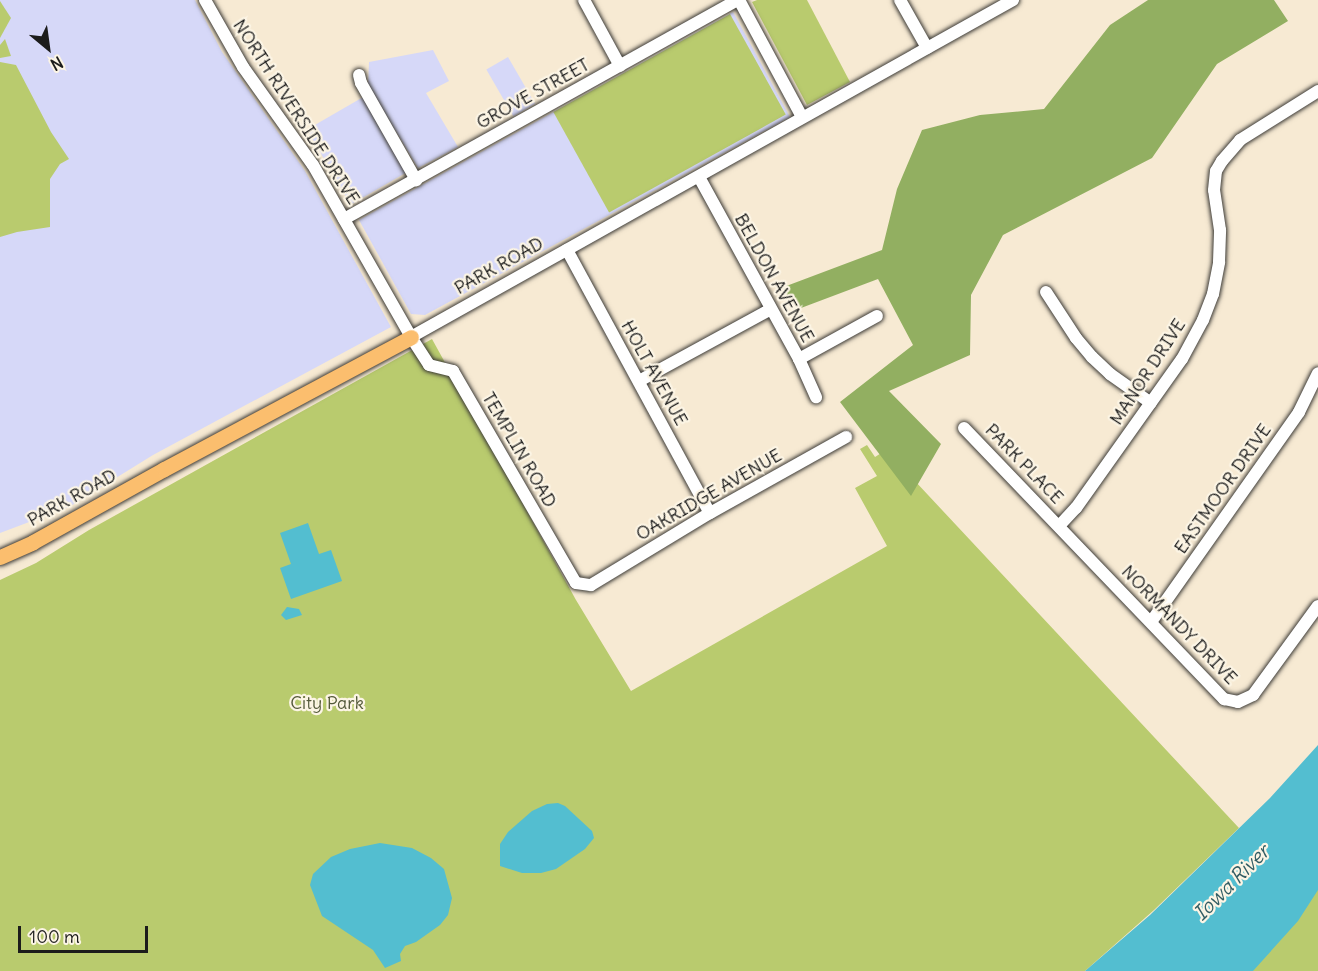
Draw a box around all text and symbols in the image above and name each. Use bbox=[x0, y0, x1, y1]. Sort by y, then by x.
street label: NORTH RIVERSIDE DRIVE bbox=[228, 16, 364, 208]
north arrow bbox=[18, 18, 78, 78]
text: N bbox=[47, 52, 66, 75]
street label: GROVE STREET bbox=[473, 54, 593, 134]
street label: BELDON AVENUE bbox=[730, 210, 818, 346]
street label: PARK ROAD bbox=[451, 233, 547, 299]
street label: MANOR DRIVE bbox=[1106, 315, 1190, 429]
street label: HOLT AVENUE bbox=[616, 317, 692, 429]
street label: TEMPLIN ROAD bbox=[477, 389, 561, 511]
street label: PARK PLACE bbox=[980, 419, 1068, 509]
street label: EASTMOOR DRIVE bbox=[1170, 420, 1276, 558]
street label: OAKRIDGE AVENUE bbox=[632, 444, 786, 546]
street label: PARK ROAD bbox=[24, 465, 120, 531]
street label: NORMANDY DRIVE bbox=[1117, 561, 1241, 689]
park label: City Park bbox=[290, 692, 364, 714]
water label: Iowa River bbox=[1188, 839, 1274, 925]
scale bar bbox=[21, 914, 152, 952]
text: 100 m bbox=[29, 925, 80, 948]

